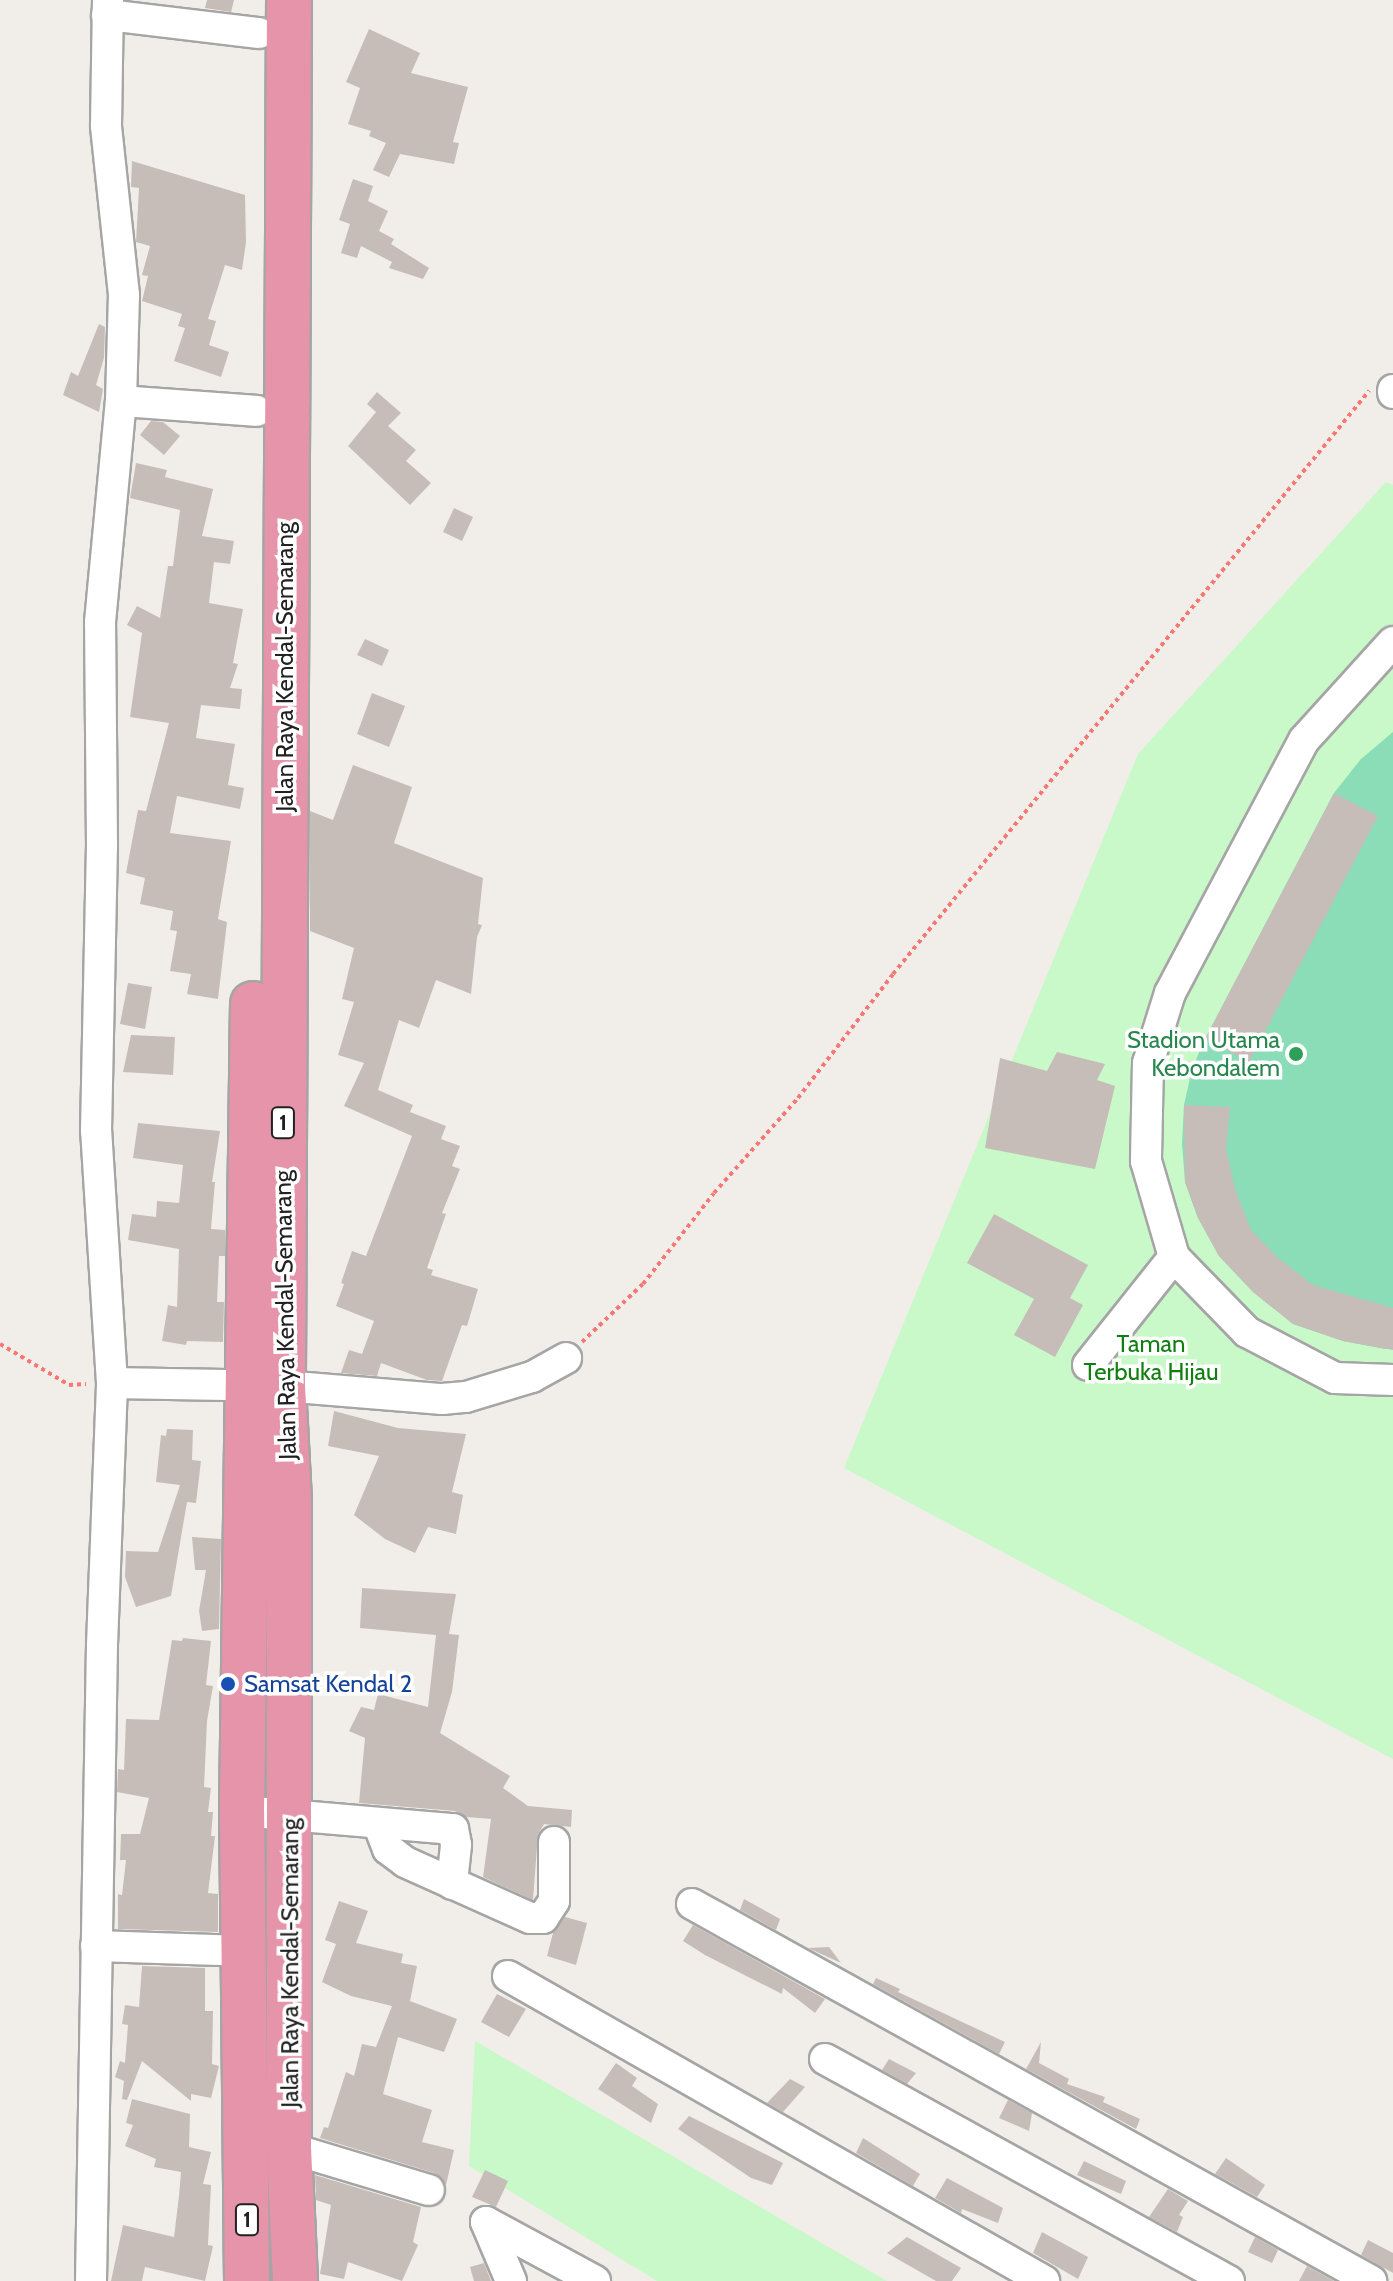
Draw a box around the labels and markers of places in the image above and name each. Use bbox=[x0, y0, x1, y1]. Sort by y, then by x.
place label: Stadion Utama Kebondalem bbox=[1127, 1026, 1280, 1082]
marker: Stadion Utama Kebondalem bbox=[1287, 1045, 1305, 1063]
place label: Samsat Kendal 2 bbox=[244, 1670, 412, 1698]
marker: Samsat Kendal 2 bbox=[219, 1675, 237, 1693]

